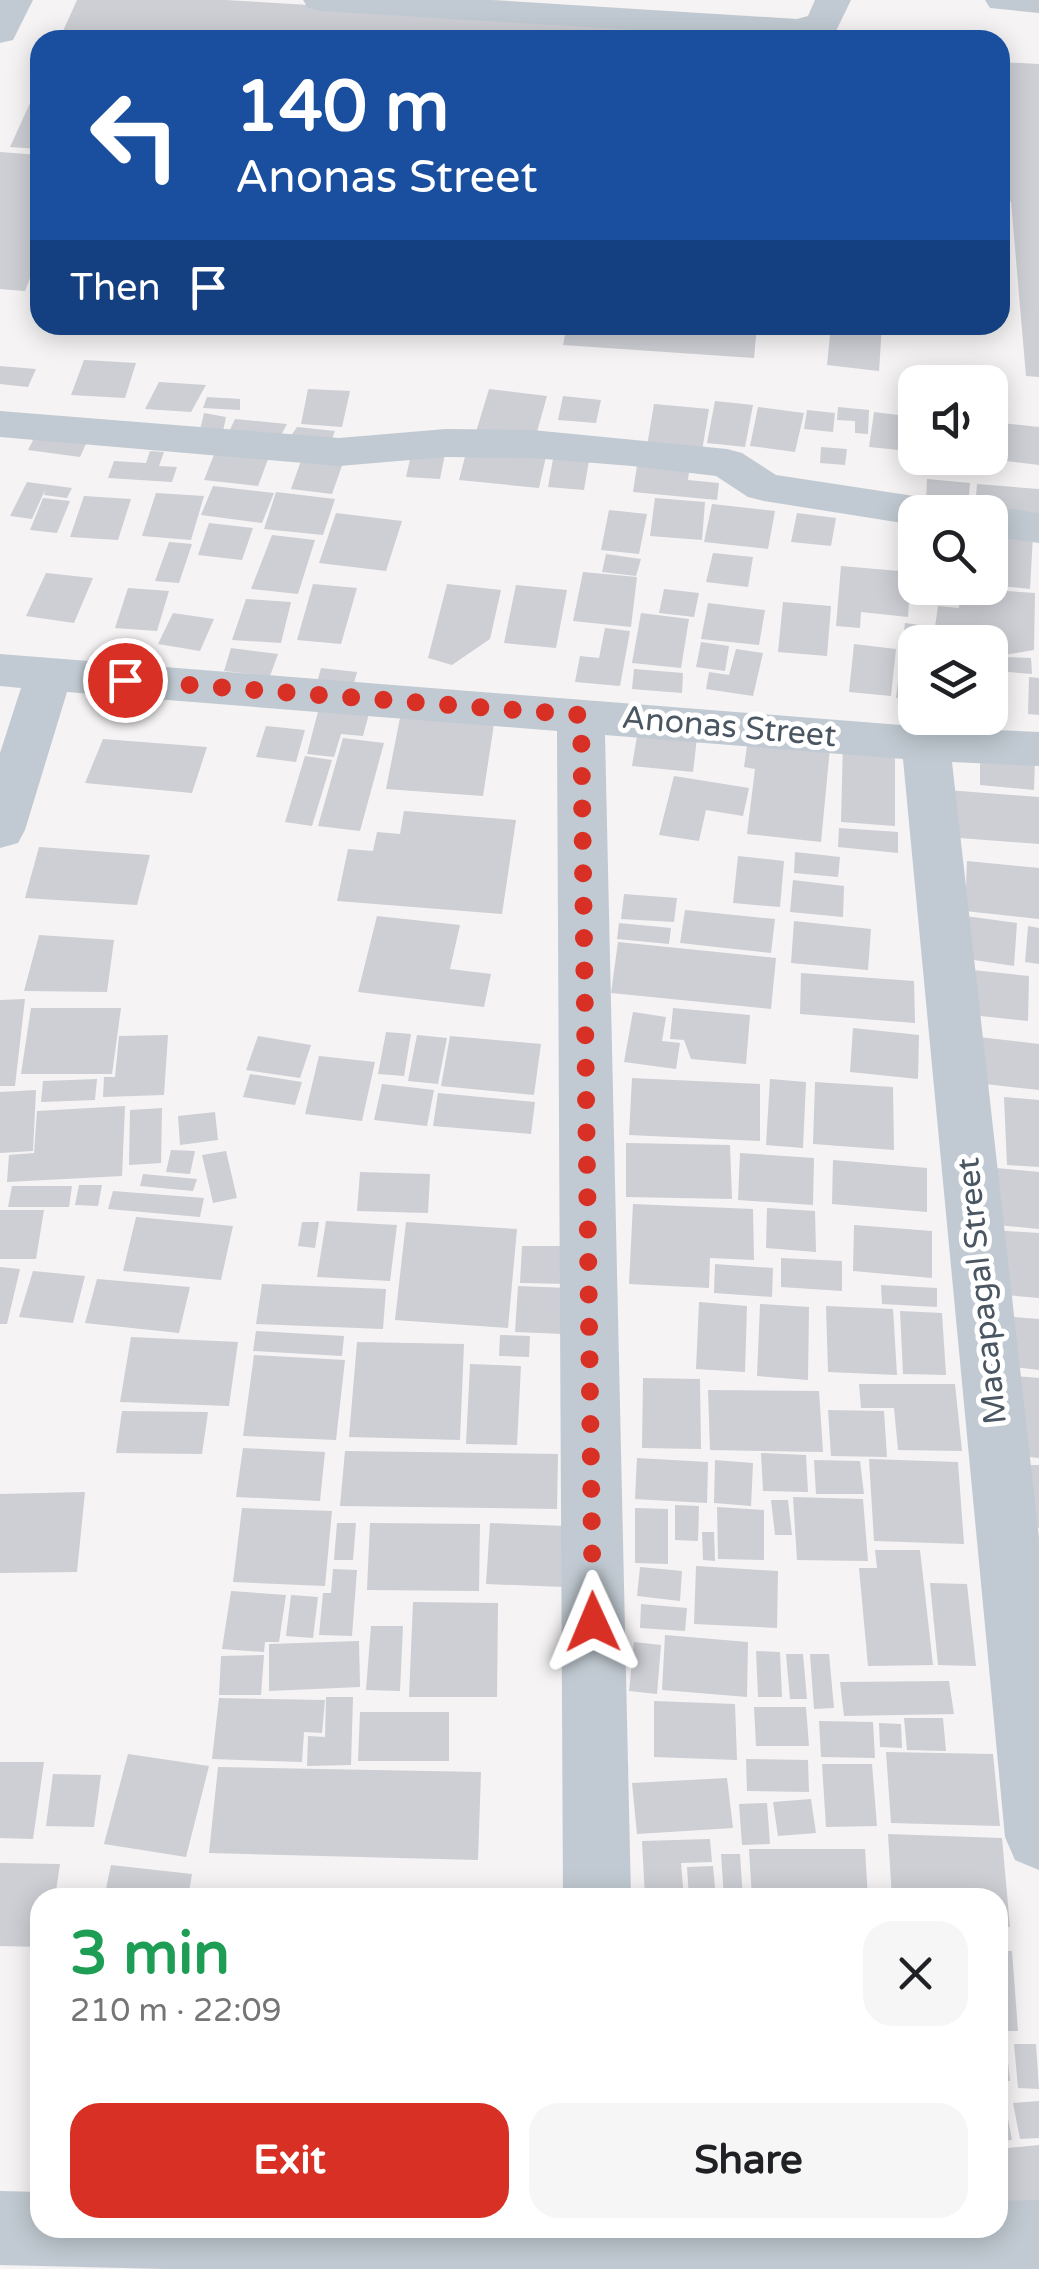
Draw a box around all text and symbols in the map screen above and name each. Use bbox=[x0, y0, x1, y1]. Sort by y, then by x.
text: 140 m bbox=[235, 66, 449, 150]
icon: left bbox=[70, 70, 200, 200]
text: Anonas Street bbox=[235, 151, 538, 205]
icon: arrive bbox=[181, 260, 236, 315]
text: Then bbox=[70, 265, 161, 311]
map controls bbox=[898, 365, 1008, 735]
button: sound bbox=[898, 365, 1008, 475]
button: search bbox=[898, 495, 1008, 605]
button: layers bbox=[898, 625, 1008, 735]
pin bbox=[83, 638, 168, 723]
icon: arrive bbox=[98, 653, 153, 708]
street label: Anonas Street bbox=[620, 699, 838, 755]
street label: Macapagal Street bbox=[949, 1156, 1015, 1426]
position arrow bbox=[541, 1570, 645, 1674]
text: 3 min bbox=[70, 1918, 230, 1990]
button: close bbox=[863, 1921, 968, 2026]
text: 210 m · 22:09 bbox=[70, 1992, 282, 2030]
button: Exit bbox=[70, 2103, 509, 2218]
button: Share bbox=[529, 2103, 968, 2218]

